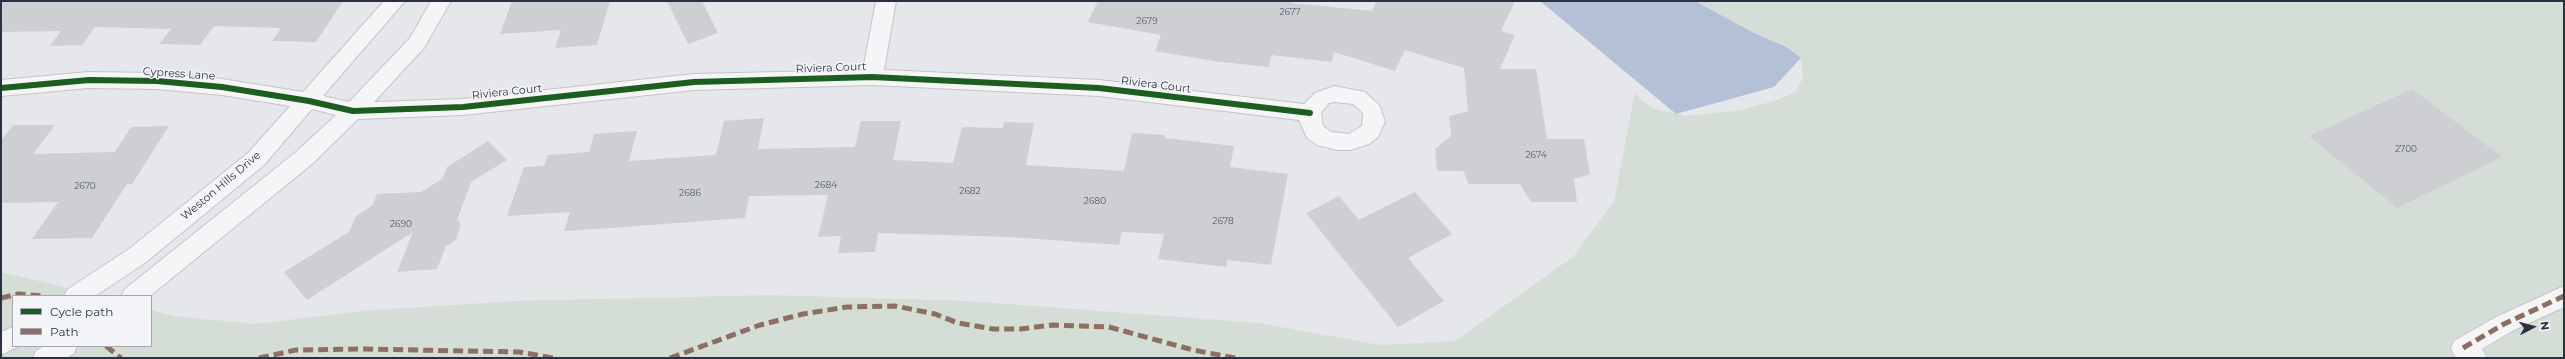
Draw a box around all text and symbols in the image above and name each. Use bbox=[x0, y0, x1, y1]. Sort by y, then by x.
house number: 2677 bbox=[1279, 7, 1301, 17]
house number: 2679 bbox=[1136, 16, 1158, 26]
street label: Riviera Court bbox=[795, 60, 867, 76]
street label: Cypress Lane bbox=[142, 65, 216, 83]
street label: Riviera Court bbox=[1120, 74, 1192, 96]
street label: Riviera Court bbox=[471, 82, 543, 102]
house number: 2700 bbox=[2395, 144, 2417, 154]
street label: Weston Hills Drive bbox=[178, 149, 264, 223]
house number: 2674 bbox=[1525, 150, 1547, 160]
house number: 2684 bbox=[815, 180, 837, 190]
house number: 2670 bbox=[74, 181, 96, 191]
house number: 2682 bbox=[959, 186, 981, 196]
house number: 2686 bbox=[679, 188, 701, 198]
house number: 2680 bbox=[1084, 196, 1106, 206]
house number: 2678 bbox=[1212, 216, 1234, 226]
house number: 2690 bbox=[390, 219, 412, 229]
legend bbox=[12, 295, 152, 347]
text: Cycle path bbox=[50, 304, 113, 319]
north arrow bbox=[2513, 307, 2553, 347]
text: N bbox=[2538, 321, 2552, 331]
text: Path bbox=[50, 324, 79, 339]

